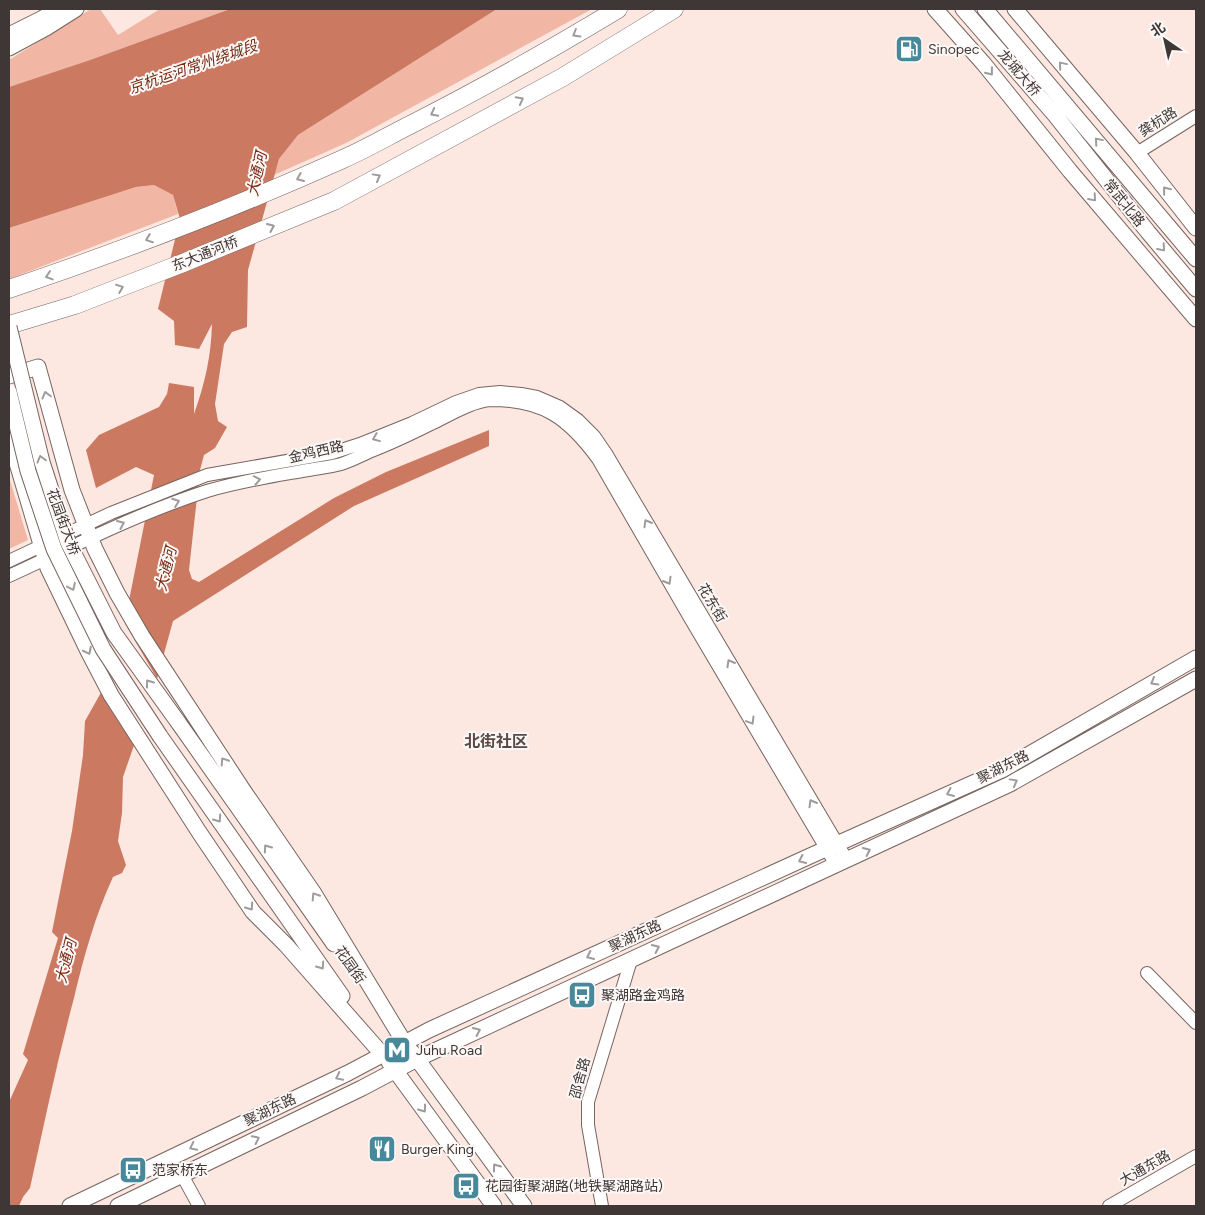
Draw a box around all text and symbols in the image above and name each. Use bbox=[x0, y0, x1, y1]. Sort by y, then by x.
north arrow bbox=[1140, 15, 1190, 65]
text: 北 bbox=[1147, 19, 1169, 41]
one-way arrow bbox=[573, 28, 582, 38]
fuel station icon: Sinopec bbox=[894, 34, 924, 64]
water label: 京杭运河常州绕城段 bbox=[126, 36, 262, 97]
place label: Sinopec bbox=[928, 41, 980, 58]
street label: 龙城大桥 bbox=[994, 46, 1044, 100]
one-way arrow bbox=[1059, 61, 1068, 70]
one-way arrow bbox=[985, 66, 993, 75]
one-way arrow bbox=[514, 96, 523, 106]
street label: 龚杭路 bbox=[1136, 104, 1180, 140]
one-way arrow bbox=[430, 107, 439, 117]
one-way arrow bbox=[1095, 138, 1103, 147]
water label: 大通河 bbox=[244, 147, 271, 198]
one-way arrow bbox=[296, 171, 305, 182]
one-way arrow bbox=[371, 173, 380, 183]
street label: 常武北路 bbox=[1100, 176, 1148, 230]
one-way arrow bbox=[1163, 187, 1171, 196]
one-way arrow bbox=[1087, 192, 1095, 201]
one-way arrow bbox=[266, 222, 275, 233]
one-way arrow bbox=[145, 233, 154, 244]
street label: 东大通河桥 bbox=[169, 233, 241, 275]
one-way arrow bbox=[1156, 243, 1165, 252]
one-way arrow bbox=[45, 270, 54, 280]
one-way arrow bbox=[115, 283, 124, 294]
one-way arrow bbox=[41, 391, 51, 400]
one-way arrow bbox=[373, 432, 381, 442]
street label: 金鸡西路 bbox=[287, 437, 345, 467]
one-way arrow bbox=[37, 456, 47, 464]
one-way arrow bbox=[253, 475, 261, 486]
street label: 花园街大桥 bbox=[43, 486, 83, 558]
one-way arrow bbox=[171, 498, 180, 508]
one-way arrow bbox=[116, 520, 125, 531]
one-way arrow bbox=[644, 520, 654, 529]
water label: 大通河 bbox=[152, 542, 181, 593]
one-way arrow bbox=[662, 575, 672, 584]
street label: 花东街 bbox=[694, 581, 730, 625]
one-way arrow bbox=[66, 582, 77, 591]
one-way arrow bbox=[82, 646, 92, 655]
one-way arrow bbox=[726, 660, 736, 669]
one-way arrow bbox=[1150, 676, 1159, 686]
one-way arrow bbox=[146, 679, 155, 689]
one-way arrow bbox=[744, 715, 754, 724]
district label: 北街社区 bbox=[464, 732, 528, 751]
street label: 聚湖东路 bbox=[974, 747, 1032, 787]
one-way arrow bbox=[221, 758, 230, 767]
one-way arrow bbox=[1009, 778, 1018, 788]
one-way arrow bbox=[946, 787, 955, 798]
one-way arrow bbox=[809, 800, 819, 809]
one-way arrow bbox=[212, 813, 221, 822]
one-way arrow bbox=[264, 844, 273, 854]
one-way arrow bbox=[862, 846, 871, 857]
one-way arrow bbox=[798, 853, 807, 864]
one-way arrow bbox=[312, 892, 321, 901]
one-way arrow bbox=[244, 901, 253, 911]
street label: 聚湖东路 bbox=[606, 916, 664, 956]
water label: 大通河 bbox=[52, 934, 81, 985]
street label: 花园街 bbox=[331, 943, 369, 987]
one-way arrow bbox=[651, 944, 660, 955]
one-way arrow bbox=[586, 950, 595, 961]
one-way arrow bbox=[315, 960, 324, 970]
bus stop icon: 聚湖路金鸡路 bbox=[567, 980, 597, 1010]
place label: 聚湖路金鸡路 bbox=[601, 987, 685, 1004]
one-way arrow bbox=[472, 1027, 481, 1038]
metro station icon: Juhu Road bbox=[382, 1035, 412, 1065]
place label: Juhu Road bbox=[416, 1042, 482, 1059]
street label: 邵舍路 bbox=[566, 1056, 594, 1100]
one-way arrow bbox=[335, 1070, 344, 1081]
street label: 聚湖东路 bbox=[241, 1090, 299, 1130]
one-way arrow bbox=[417, 1103, 426, 1113]
restaurant icon: Burger King bbox=[367, 1134, 397, 1164]
one-way arrow bbox=[251, 1135, 260, 1146]
one-way arrow bbox=[189, 1141, 198, 1151]
place label: Burger King bbox=[401, 1141, 474, 1158]
street label: 大通东路 bbox=[1117, 1147, 1173, 1189]
bus stop icon: 范家桥东 bbox=[118, 1155, 148, 1185]
place label: 范家桥东 bbox=[152, 1162, 208, 1179]
one-way arrow bbox=[493, 1164, 501, 1173]
bus stop icon: 花园街聚湖路(地铁聚湖路站) bbox=[451, 1171, 481, 1201]
place label: 花园街聚湖路(地铁聚湖路站) bbox=[485, 1178, 663, 1195]

